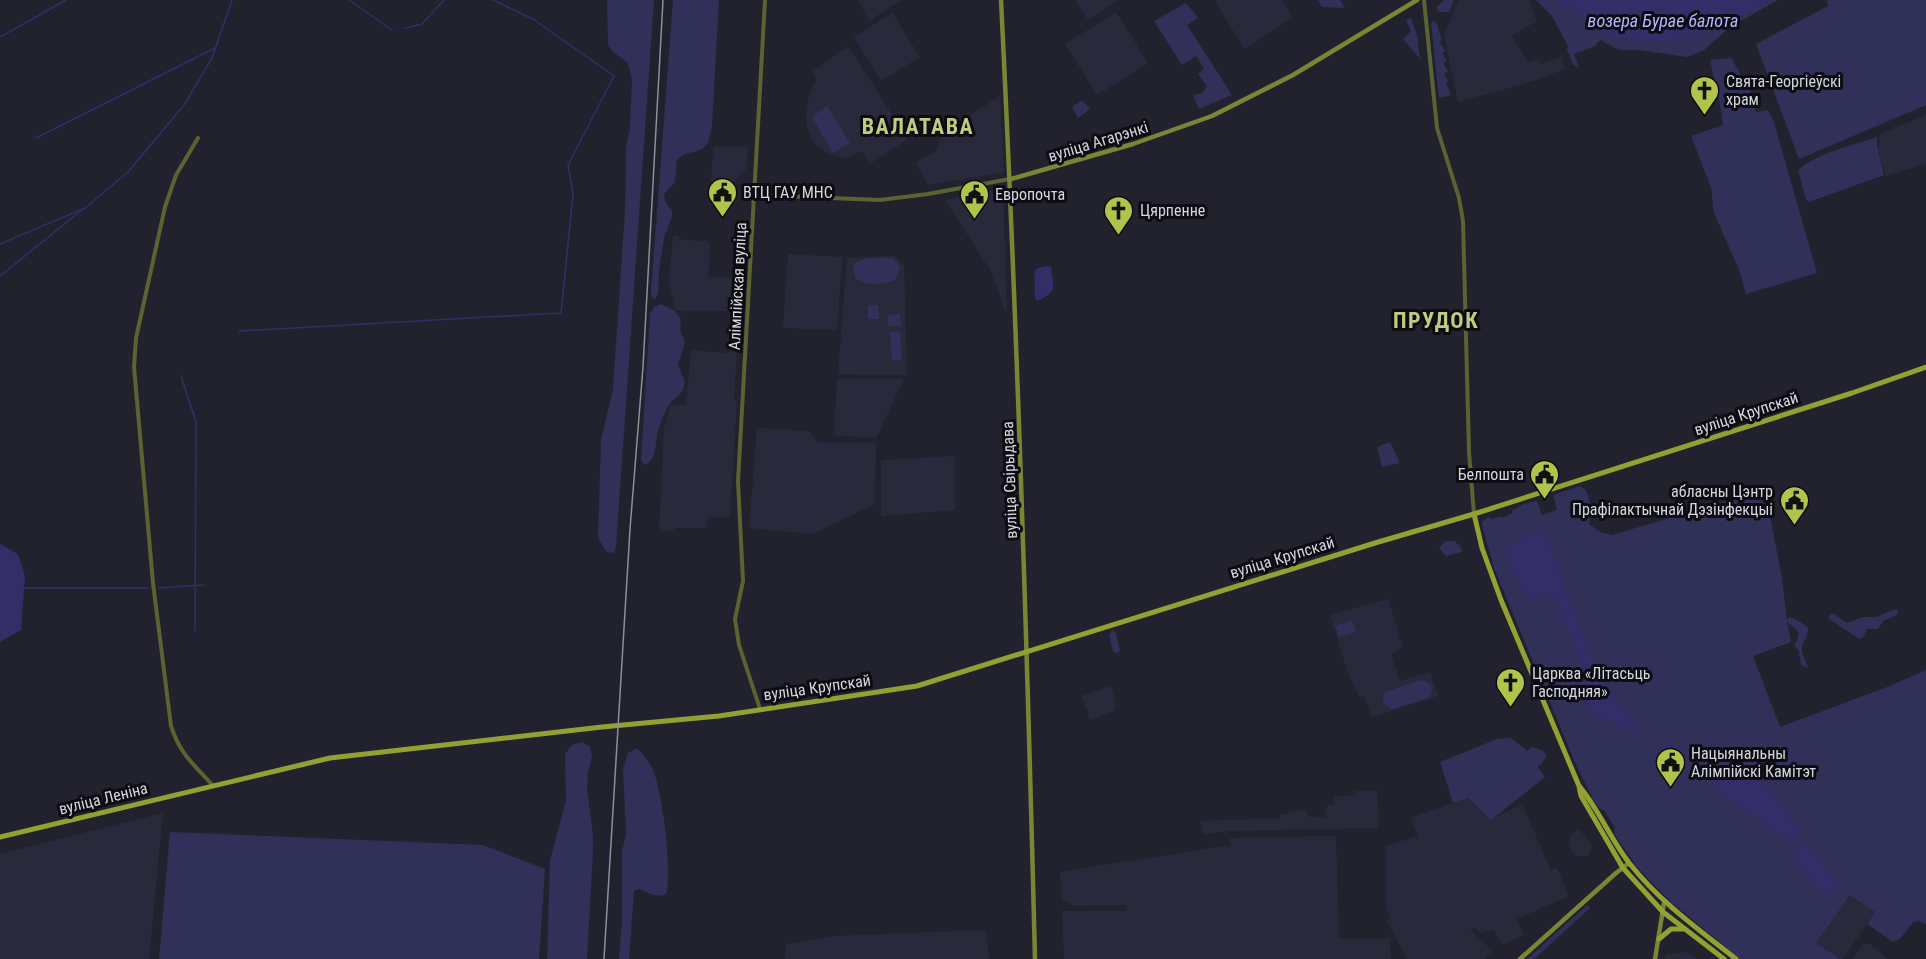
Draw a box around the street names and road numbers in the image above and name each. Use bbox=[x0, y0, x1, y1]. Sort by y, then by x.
street label: вуліца Агарэнкі bbox=[1046, 117, 1150, 166]
street label: Алімпійская вуліца bbox=[725, 222, 750, 350]
street label: вуліца Крупскай bbox=[1692, 388, 1801, 439]
street label: вуліца Свірыдава bbox=[998, 421, 1021, 539]
street label: вуліца Крупскай bbox=[1228, 533, 1337, 582]
street label: вуліца Крупскай bbox=[762, 671, 872, 704]
street label: вуліца Леніна bbox=[57, 778, 149, 819]

